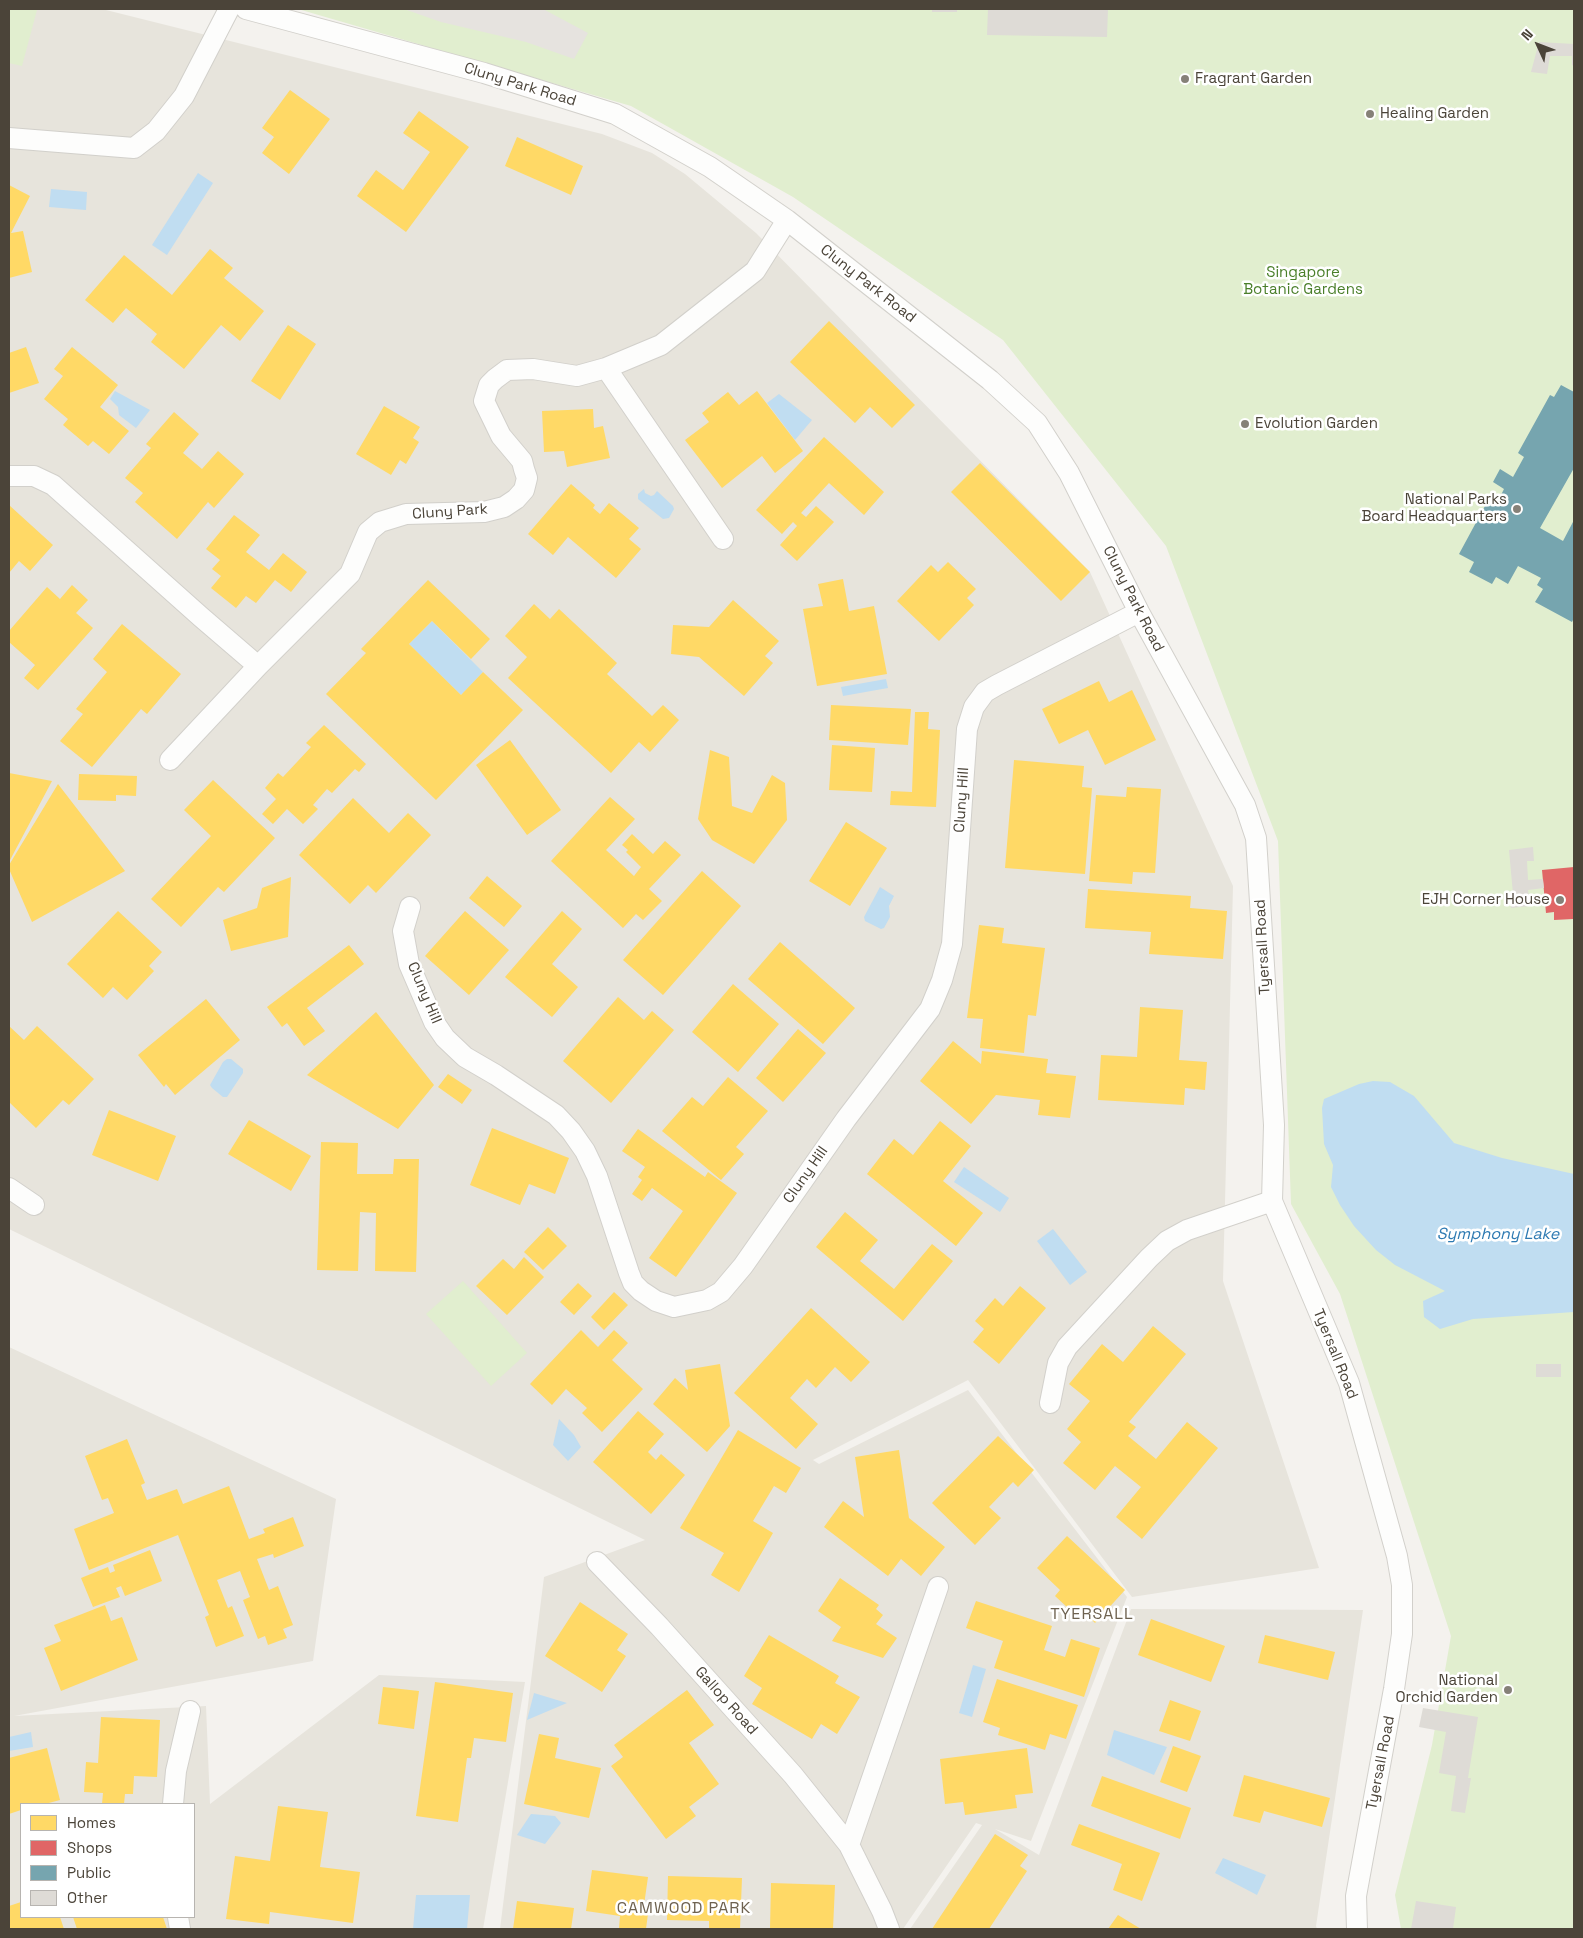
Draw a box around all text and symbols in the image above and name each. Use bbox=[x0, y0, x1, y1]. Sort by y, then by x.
north arrow bbox=[1513, 20, 1563, 70]
text: N bbox=[1517, 25, 1537, 44]
street label: Cluny Park Road bbox=[462, 59, 578, 111]
place label: Fragrant Garden bbox=[1195, 70, 1312, 88]
marker: Fragrant Garden bbox=[1179, 73, 1191, 85]
place label: Healing Garden bbox=[1380, 105, 1489, 123]
marker: Healing Garden bbox=[1364, 108, 1376, 120]
street label: Cluny Park Road bbox=[817, 241, 919, 327]
park label: Singapore Botanic Gardens bbox=[1243, 264, 1363, 299]
place label: Evolution Garden bbox=[1255, 415, 1378, 433]
marker: Evolution Garden bbox=[1239, 418, 1251, 430]
place label: National Parks Board Headquarters bbox=[1361, 491, 1507, 526]
street label: Cluny Park bbox=[412, 500, 488, 524]
marker: National Parks Board Headquarters bbox=[1511, 503, 1523, 515]
street label: Cluny Park Road bbox=[1099, 543, 1167, 655]
street label: Cluny Hill bbox=[951, 767, 973, 833]
place label: EJH Corner House bbox=[1422, 891, 1550, 909]
marker: EJH Corner House bbox=[1554, 894, 1566, 906]
street label: Tyersall Road bbox=[1252, 899, 1274, 995]
street label: Cluny Hill bbox=[403, 959, 445, 1027]
street label: Cluny Hill bbox=[780, 1143, 832, 1207]
water label: Symphony Lake bbox=[1437, 1225, 1559, 1245]
street label: Tyersall Road bbox=[1309, 1306, 1361, 1402]
district label: TYERSALL bbox=[1049, 1605, 1135, 1625]
street label: Gallop Road bbox=[691, 1663, 761, 1739]
place label: National Orchid Garden bbox=[1396, 1672, 1498, 1707]
marker: National Orchid Garden bbox=[1502, 1684, 1514, 1696]
street label: Tyersall Road bbox=[1363, 1714, 1399, 1812]
legend bbox=[20, 1803, 195, 1918]
text: Homes bbox=[67, 1813, 116, 1832]
text: Shops bbox=[67, 1838, 112, 1857]
text: Public bbox=[67, 1863, 111, 1882]
text: Other bbox=[67, 1888, 108, 1907]
district label: CAMWOOD PARK bbox=[615, 1899, 753, 1919]

